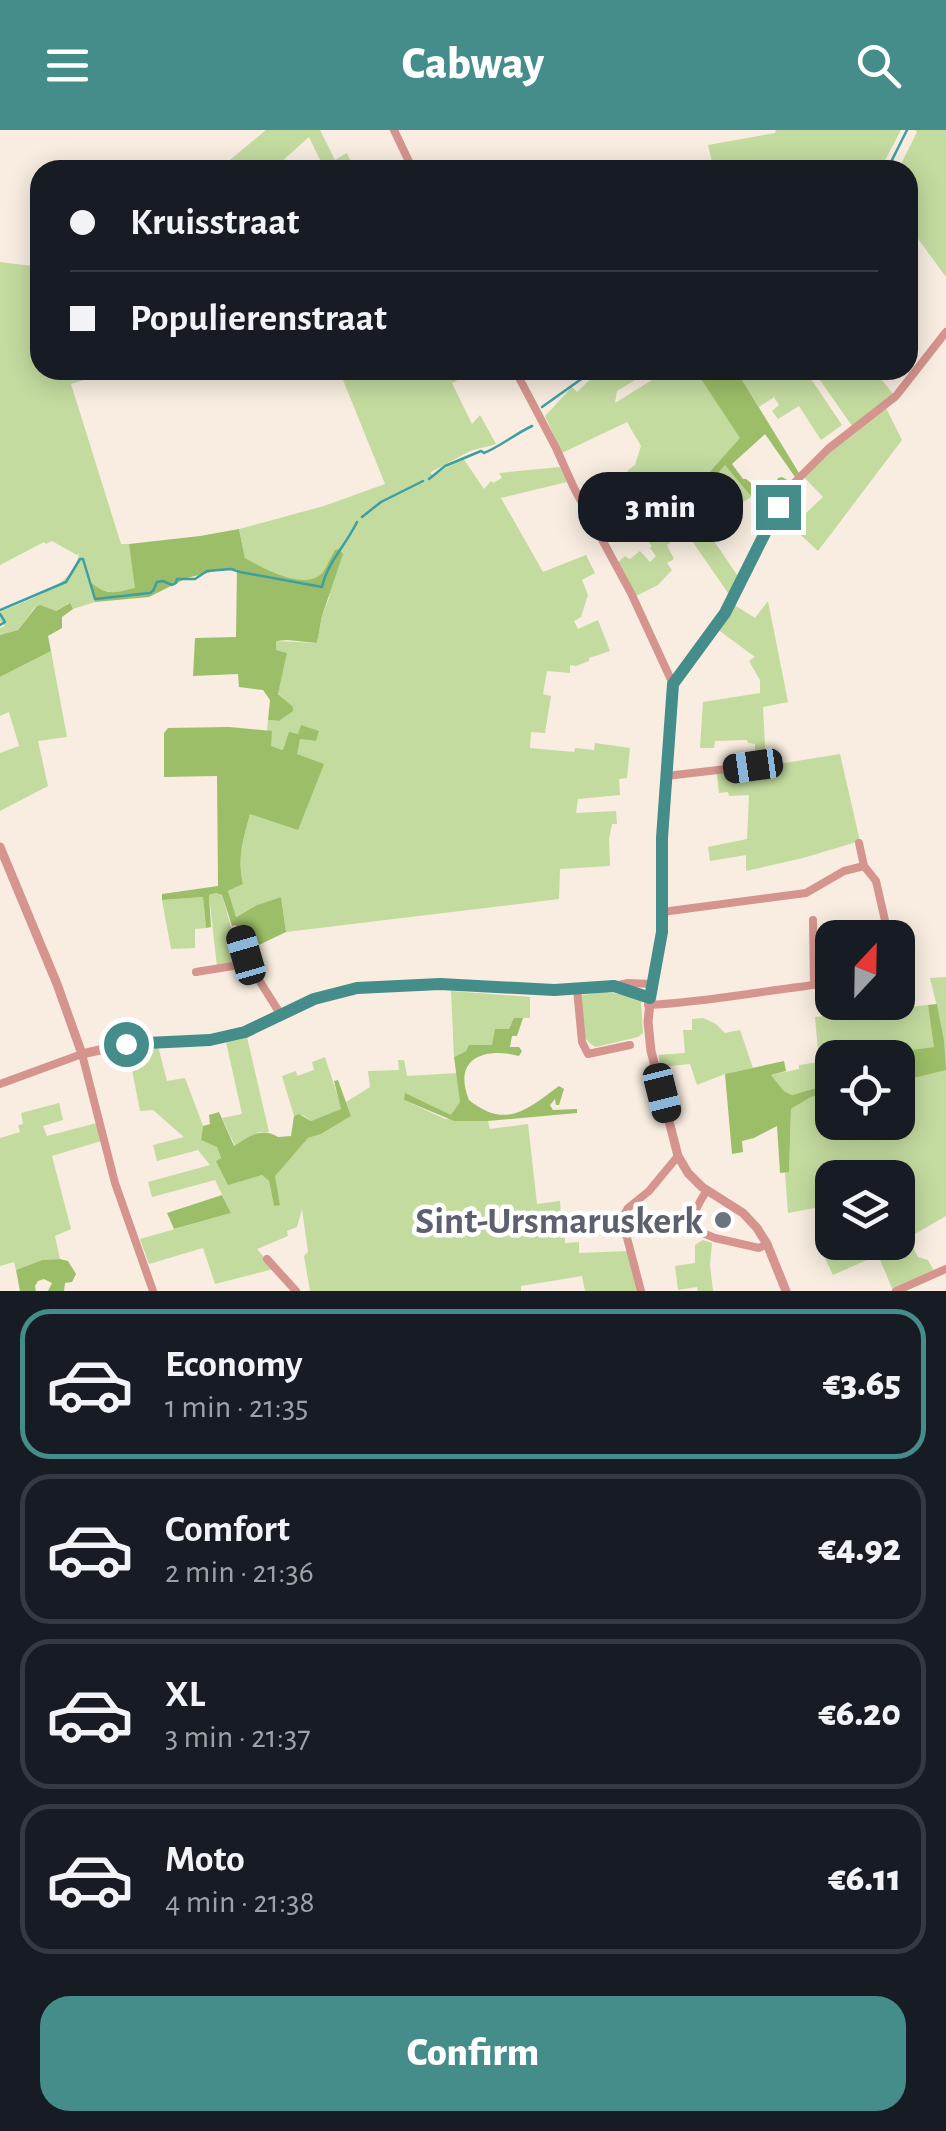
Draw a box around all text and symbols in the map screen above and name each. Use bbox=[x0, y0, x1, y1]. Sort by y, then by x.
icon: menu bbox=[40, 38, 95, 93]
icon: search bbox=[851, 38, 906, 93]
text: Cabway bbox=[402, 42, 544, 87]
text: Kruisstraat bbox=[130, 204, 299, 242]
text: Populierenstraat bbox=[130, 300, 387, 338]
callout: 3 min bbox=[578, 472, 743, 542]
route end bbox=[756, 485, 801, 530]
text: 3 min bbox=[625, 491, 696, 523]
car bbox=[721, 747, 785, 785]
north arrow bbox=[815, 920, 915, 1020]
map controls bbox=[815, 920, 915, 1260]
car bbox=[223, 922, 269, 988]
route start bbox=[104, 1022, 149, 1067]
button: locate bbox=[815, 1040, 915, 1140]
car bbox=[640, 1060, 684, 1126]
button: layers bbox=[815, 1160, 915, 1260]
place label: Sint-Ursmaruskerk bbox=[415, 1203, 703, 1241]
marker: Sint-Ursmaruskerk bbox=[712, 1209, 734, 1231]
icon: car bbox=[45, 1339, 135, 1429]
text: Economy bbox=[165, 1346, 303, 1384]
text: €3.65 bbox=[823, 1365, 901, 1403]
text: 1 min · 21:35 bbox=[165, 1391, 309, 1423]
icon: car bbox=[45, 1504, 135, 1594]
text: Comfort bbox=[165, 1511, 290, 1549]
text: €4.92 bbox=[819, 1530, 901, 1568]
text: 2 min · 21:36 bbox=[165, 1556, 314, 1588]
icon: car bbox=[45, 1669, 135, 1759]
text: XL bbox=[165, 1676, 205, 1714]
text: €6.20 bbox=[818, 1695, 901, 1733]
text: 3 min · 21:37 bbox=[165, 1721, 311, 1753]
icon: car bbox=[45, 1834, 135, 1924]
text: Moto bbox=[165, 1841, 245, 1879]
text: €6.11 bbox=[828, 1860, 901, 1898]
text: 4 min · 21:38 bbox=[165, 1886, 315, 1918]
button: Confirm bbox=[40, 1996, 906, 2111]

